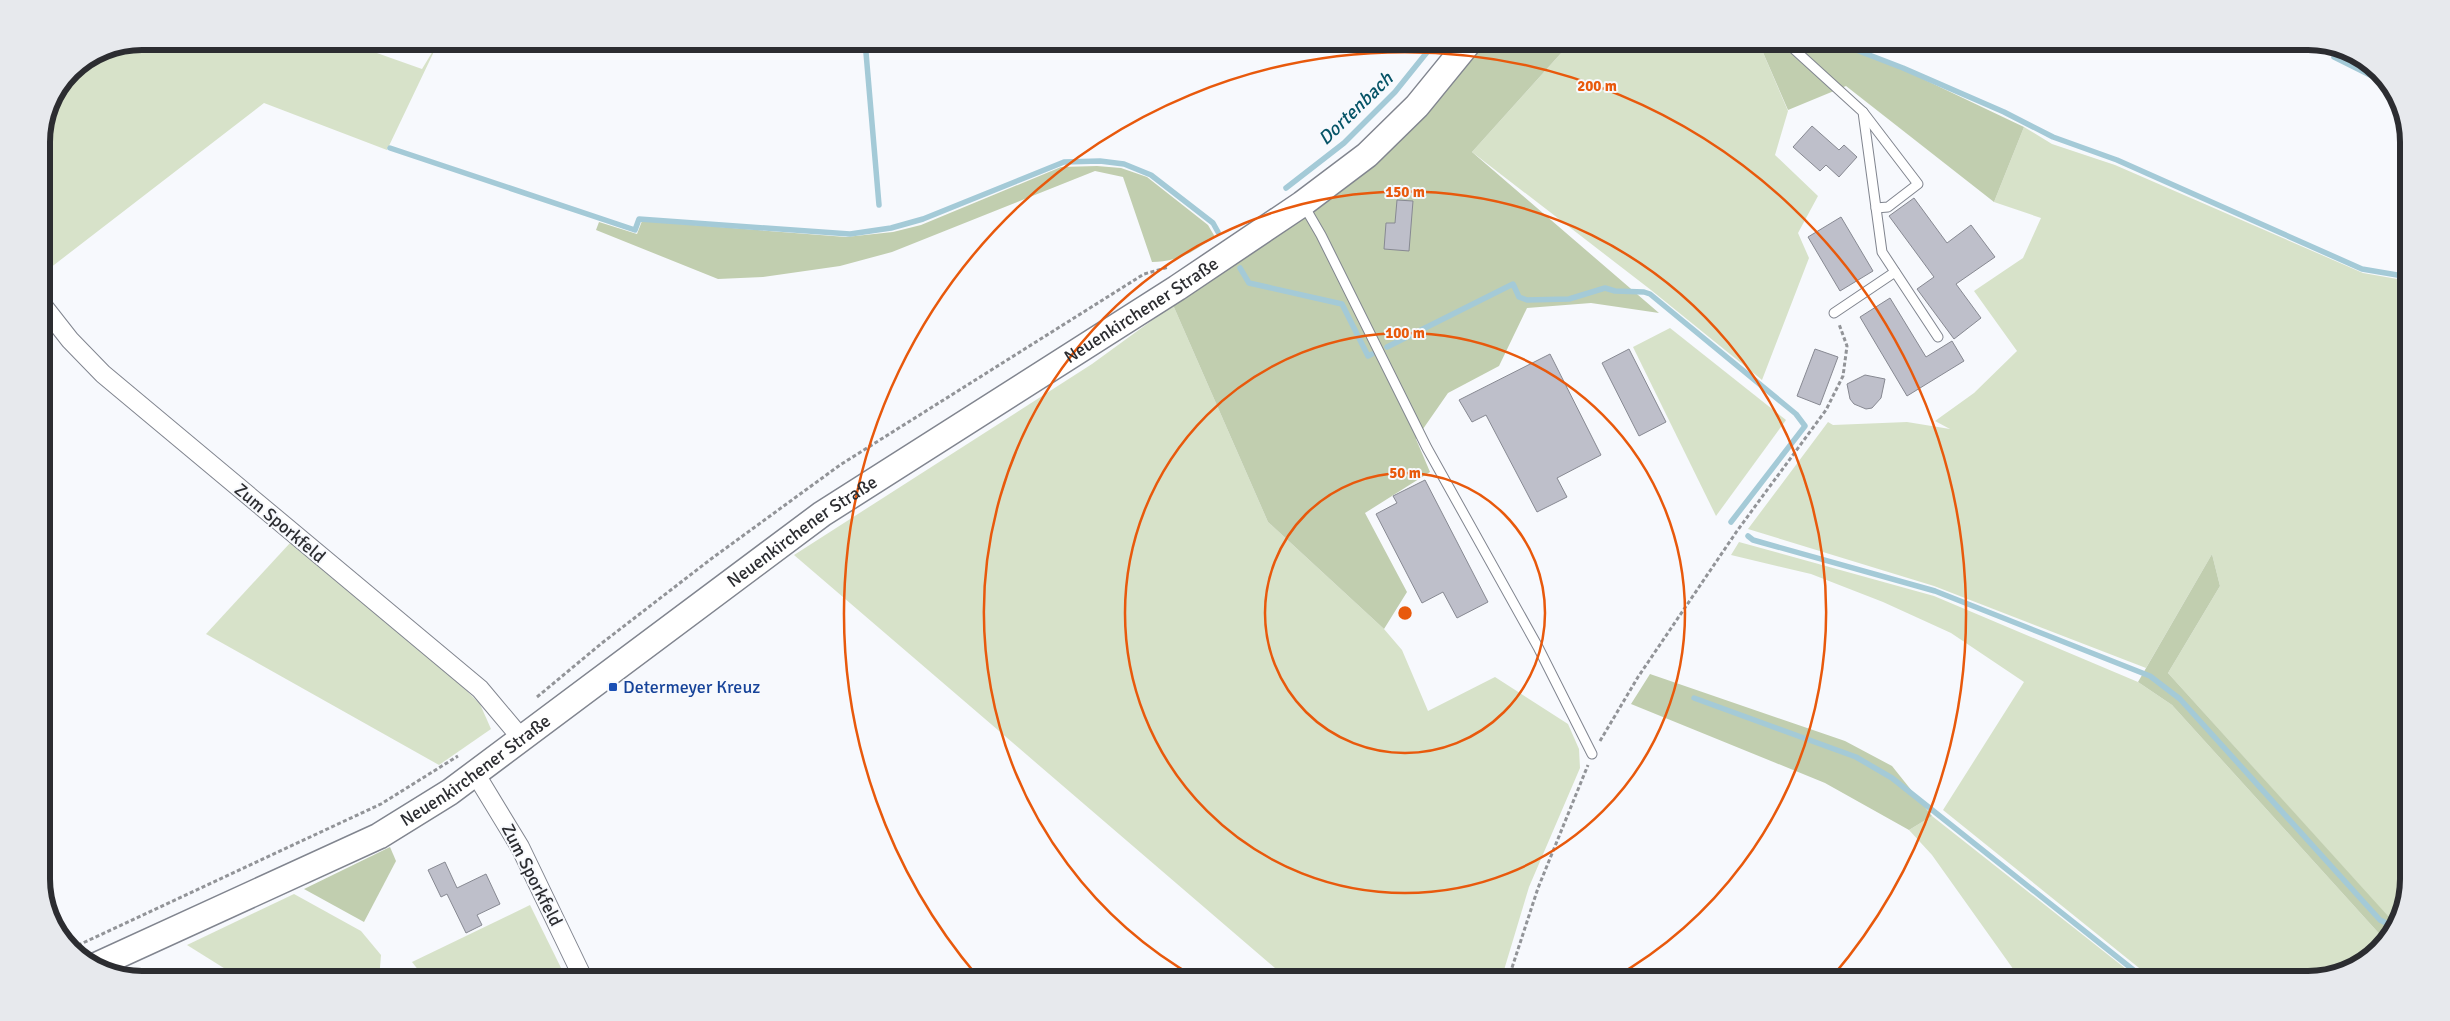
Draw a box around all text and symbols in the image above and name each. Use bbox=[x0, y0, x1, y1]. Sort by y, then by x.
water label: Dortenbach bbox=[1313, 67, 1399, 150]
text: 200 m bbox=[1577, 77, 1617, 95]
text: 150 m bbox=[1385, 183, 1425, 201]
street label: Neuenkirchener Straße bbox=[1060, 252, 1222, 368]
text: 100 m bbox=[1385, 324, 1425, 342]
text: 50 m bbox=[1389, 464, 1421, 482]
street label: Neuenkirchener Straße bbox=[723, 471, 881, 592]
street label: Zum Sporkfeld bbox=[230, 479, 330, 567]
centre of rings bbox=[1396, 604, 1414, 622]
place label: Determeyer Kreuz bbox=[623, 676, 760, 698]
marker: Determeyer Kreuz bbox=[607, 681, 619, 693]
street label: Neuenkirchener Straße bbox=[396, 710, 555, 831]
street label: Zum Sporkfeld bbox=[497, 820, 567, 930]

